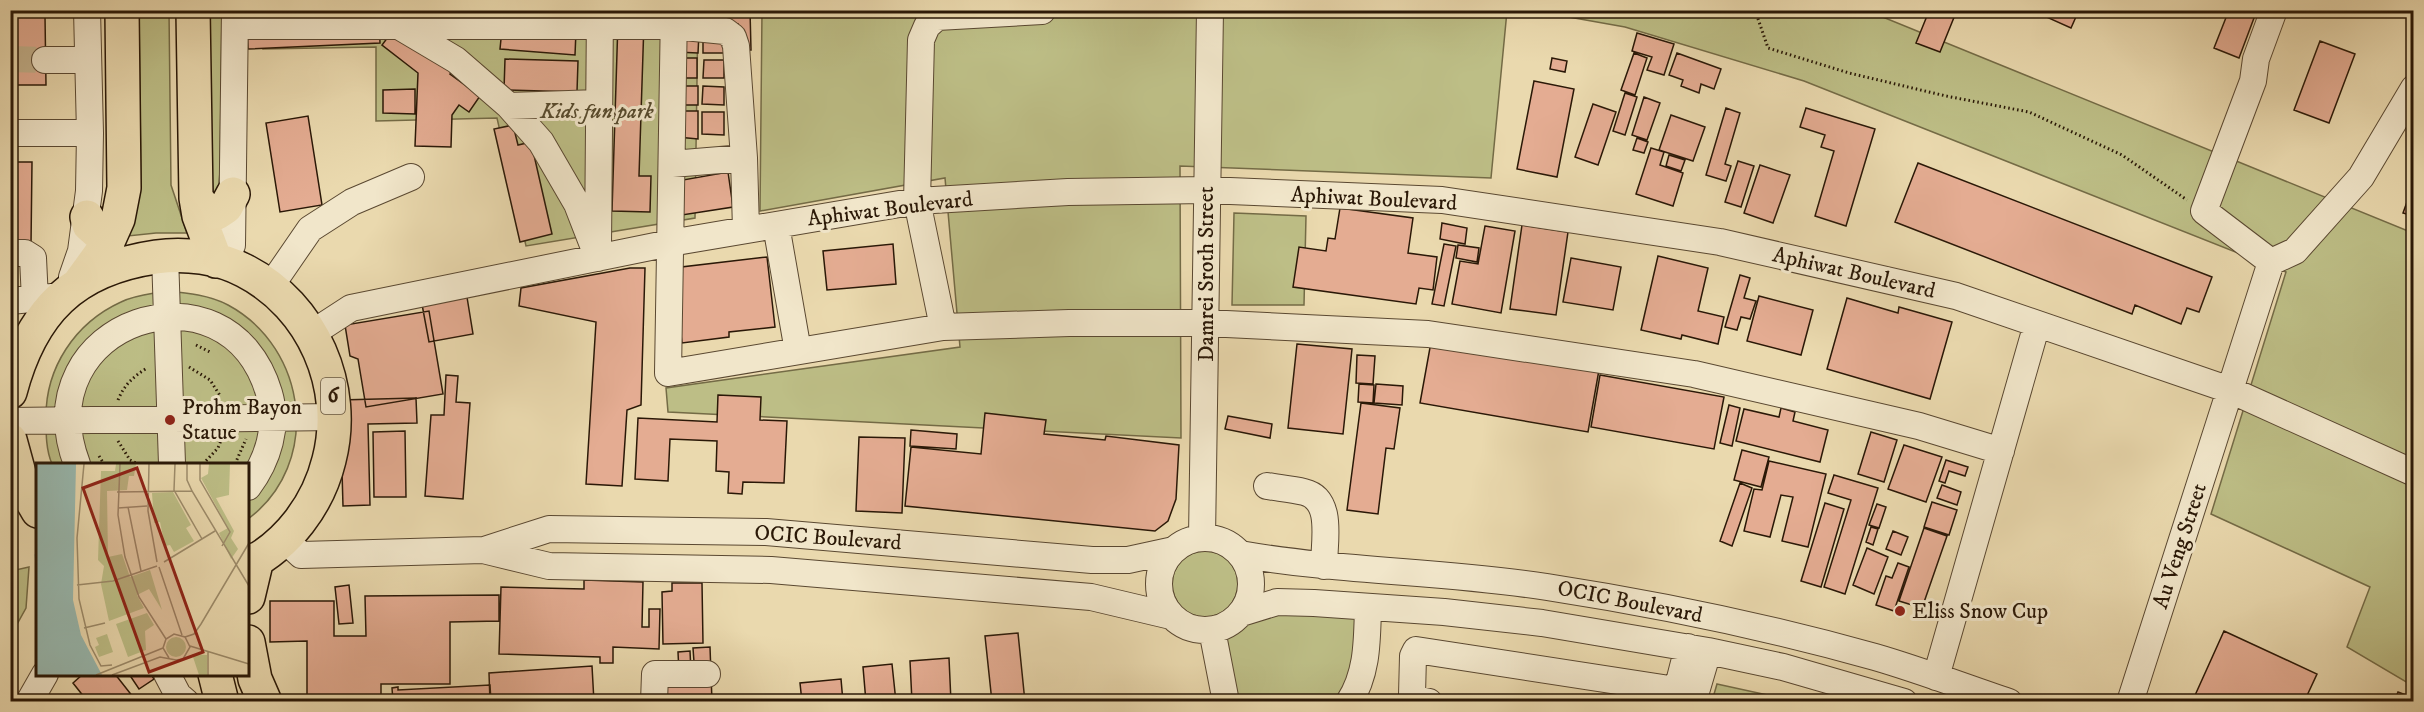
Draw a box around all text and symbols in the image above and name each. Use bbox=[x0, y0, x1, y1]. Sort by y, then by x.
park label: Kids fun park bbox=[539, 98, 655, 125]
street label: Aphiwat Boulevard bbox=[1290, 181, 1458, 217]
street label: Aphiwat Boulevard bbox=[806, 185, 974, 233]
street label: Damrei Sroth Street bbox=[1193, 186, 1220, 362]
street label: Aphiwat Boulevard bbox=[1770, 241, 1938, 305]
road number: 6 bbox=[321, 378, 345, 414]
place label: Prohm Bayon Statue bbox=[182, 394, 303, 446]
marker: Prohm Bayon Statue bbox=[163, 413, 177, 427]
inset map bbox=[36, 463, 249, 676]
street label: Au Veng Street bbox=[2147, 480, 2213, 612]
street label: OCIC Boulevard bbox=[754, 519, 902, 557]
street label: OCIC Boulevard bbox=[1555, 575, 1705, 629]
place label: Eliss Snow Cup bbox=[1912, 598, 2048, 625]
marker: Eliss Snow Cup bbox=[1893, 604, 1907, 618]

